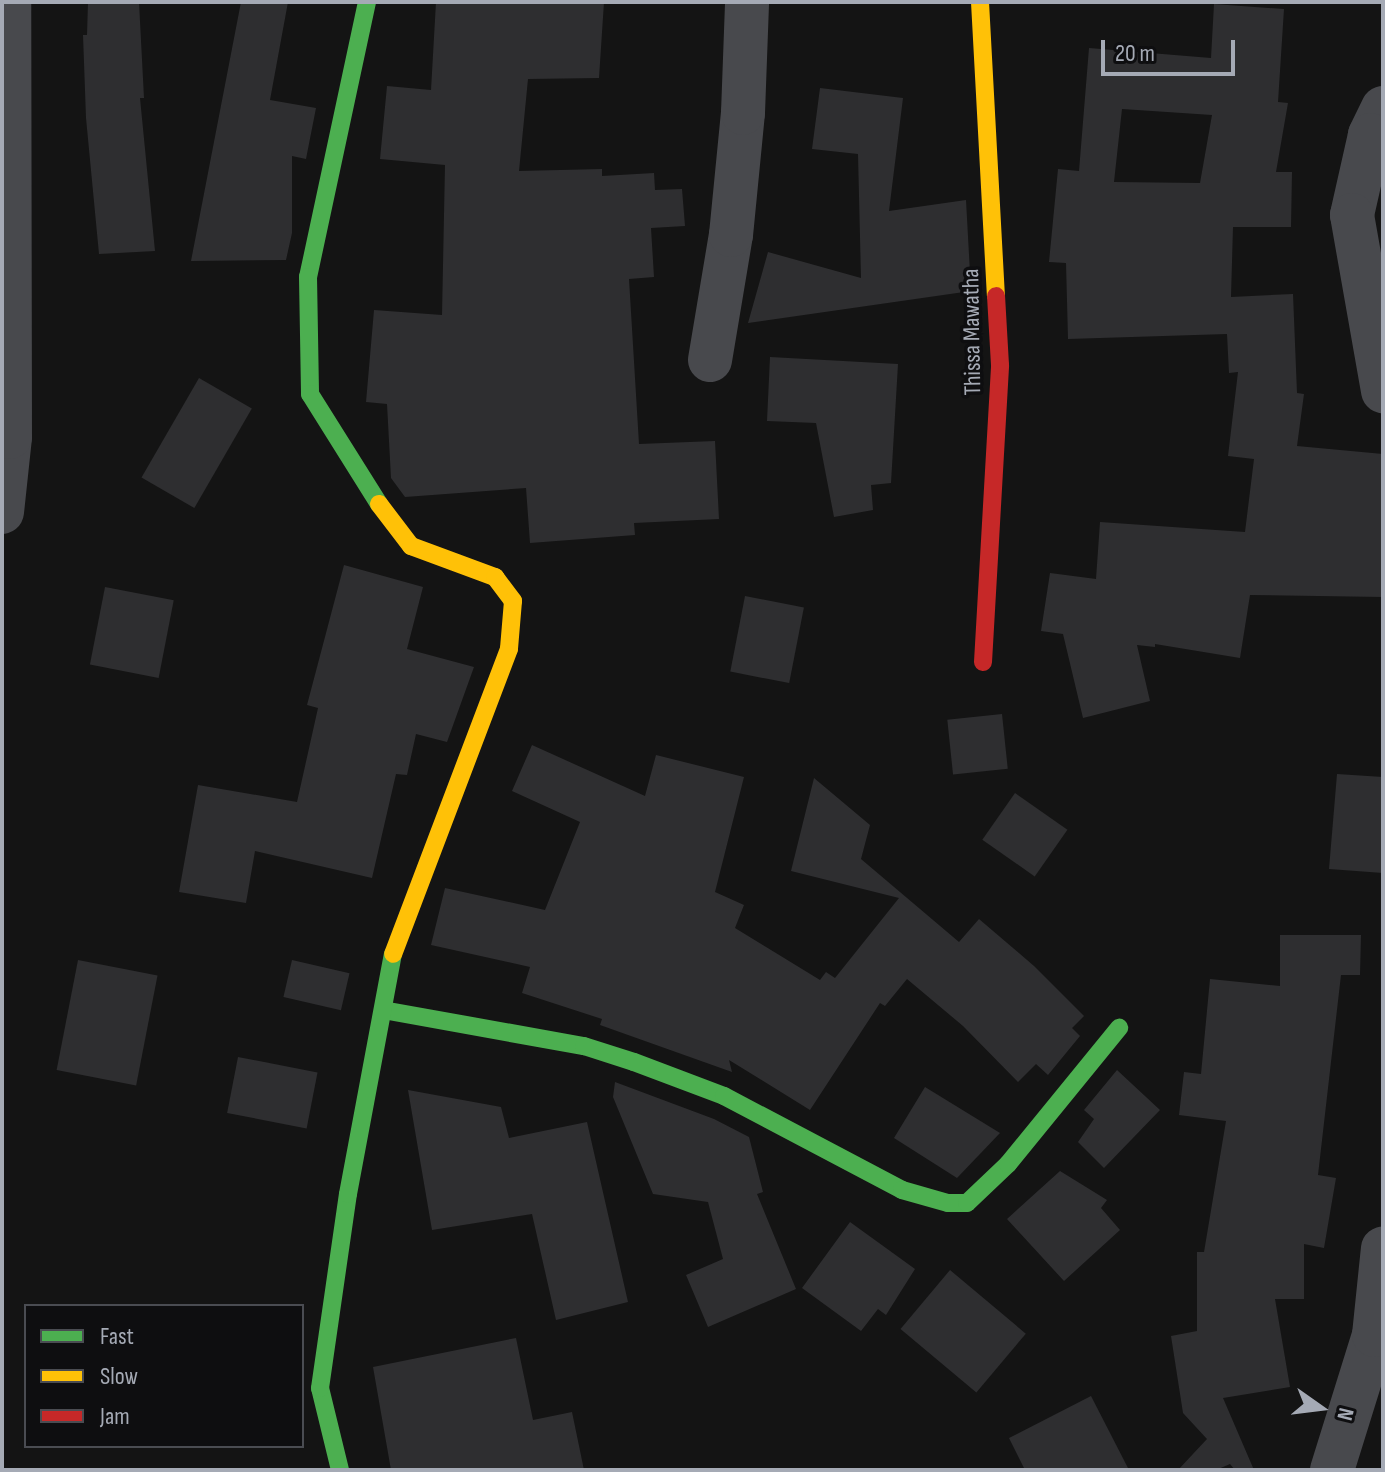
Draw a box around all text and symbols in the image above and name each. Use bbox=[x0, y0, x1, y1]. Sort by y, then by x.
scale bar bbox=[1105, 24, 1239, 74]
text: 20 m bbox=[1115, 39, 1155, 68]
street label: Thissa Mawatha bbox=[956, 268, 988, 396]
legend bbox=[24, 1304, 304, 1448]
text: Fast bbox=[100, 1322, 134, 1351]
text: Slow bbox=[100, 1362, 138, 1391]
north arrow bbox=[1281, 1368, 1361, 1448]
text: Jam bbox=[100, 1402, 130, 1431]
text: N bbox=[1330, 1405, 1359, 1423]

